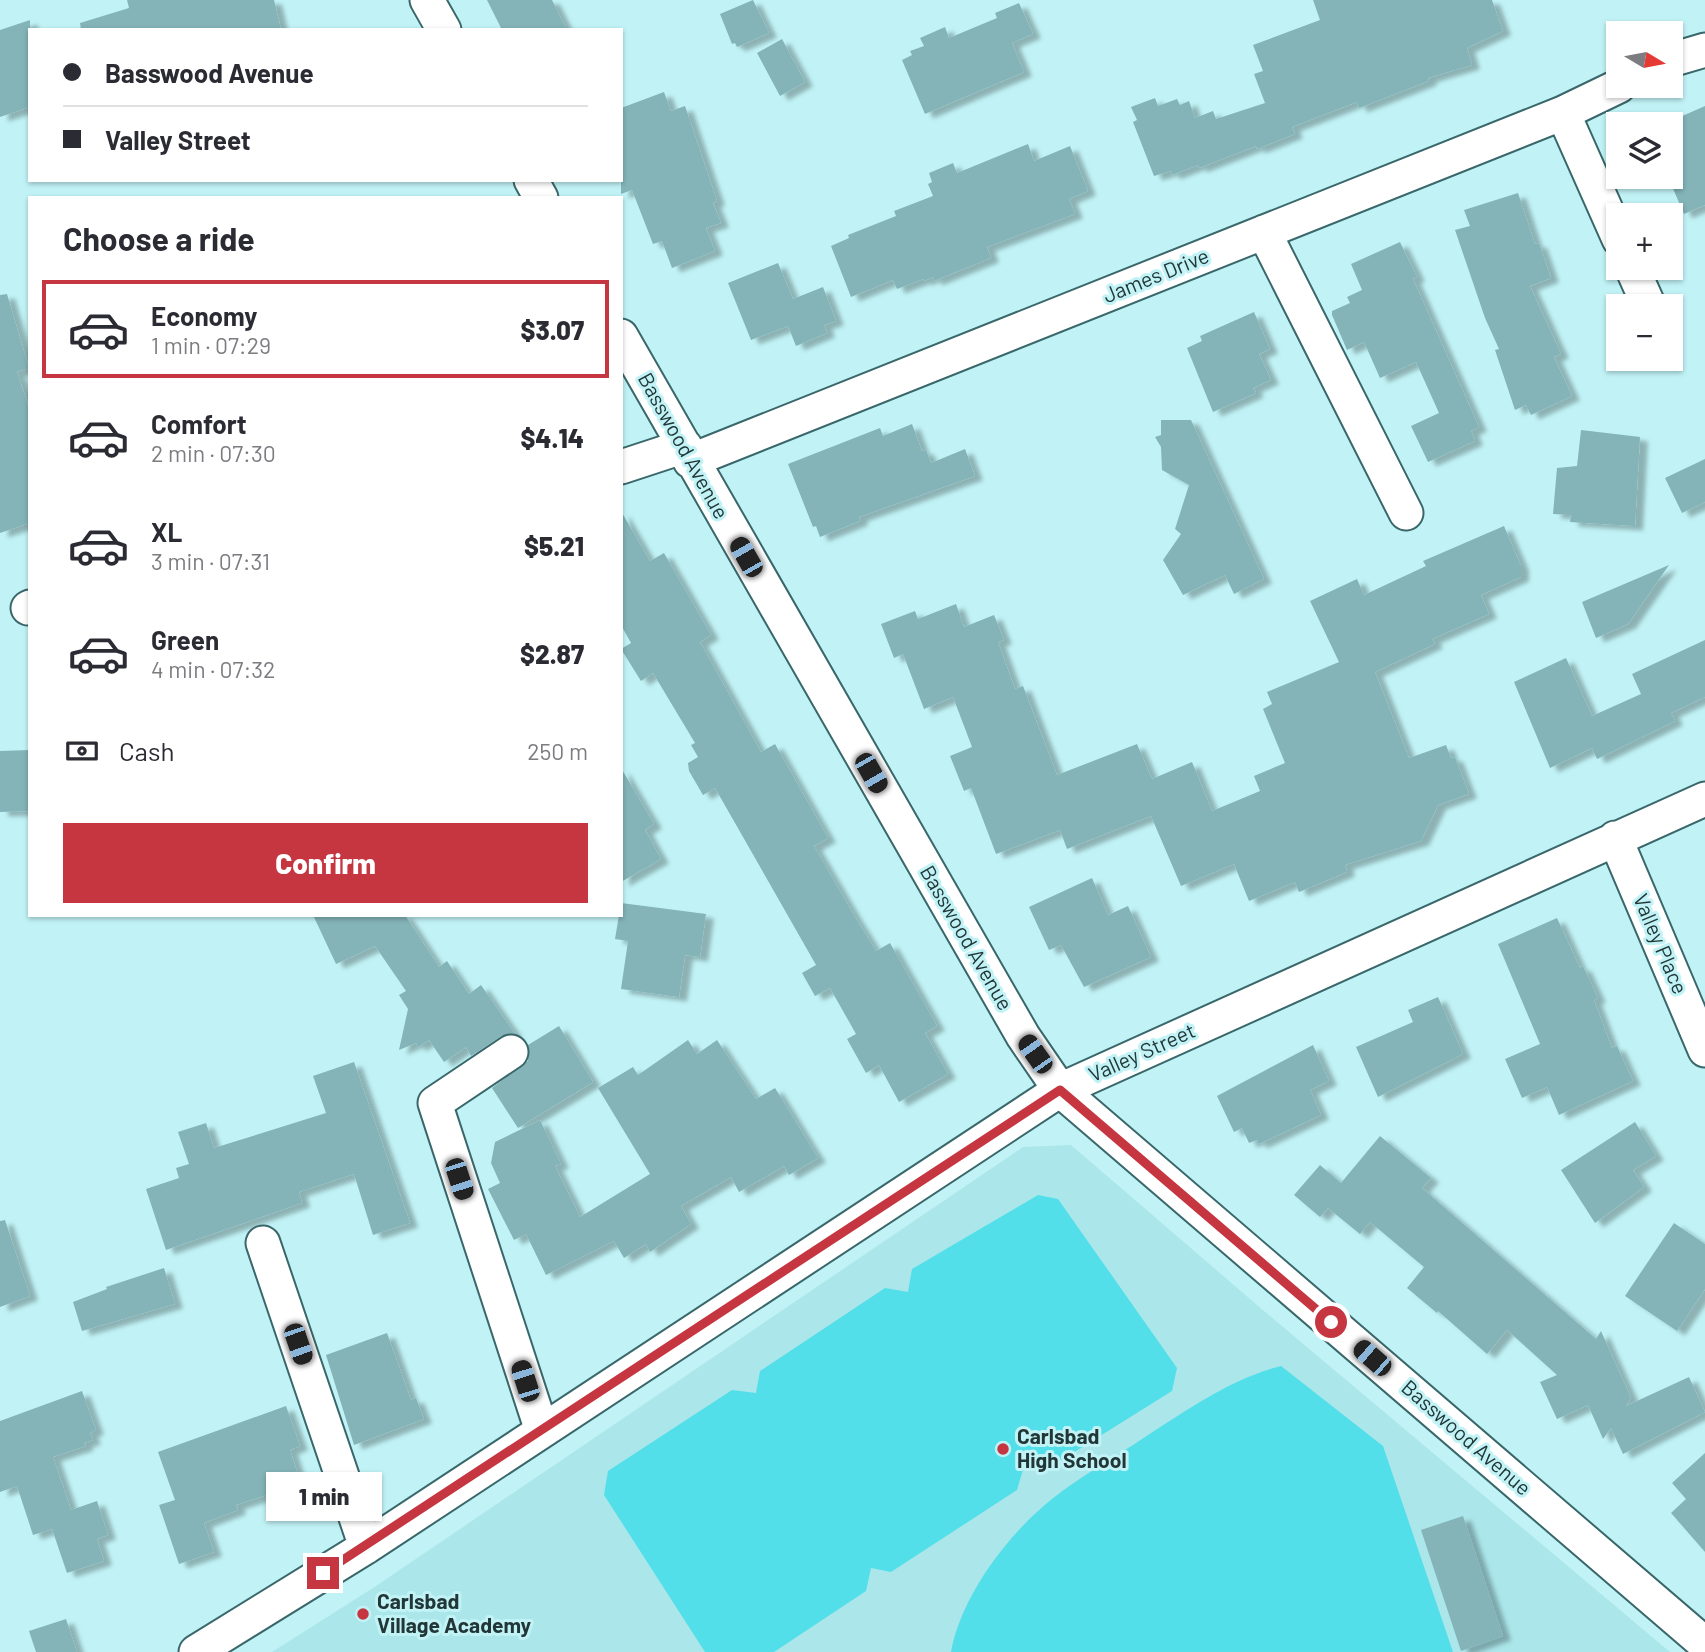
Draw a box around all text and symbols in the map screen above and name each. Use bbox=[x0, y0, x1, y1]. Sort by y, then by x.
north arrow bbox=[1606, 21, 1684, 98]
map controls bbox=[1606, 21, 1683, 371]
text: Basswood Avenue bbox=[105, 57, 314, 88]
button: layers bbox=[1606, 112, 1683, 189]
text: Valley Street bbox=[105, 124, 251, 155]
button: + bbox=[1606, 203, 1683, 280]
text: Choose a ride bbox=[63, 219, 255, 257]
street label: James Drive bbox=[1099, 242, 1212, 307]
button: − bbox=[1606, 294, 1683, 371]
icon: car bbox=[67, 298, 130, 361]
text: Economy bbox=[151, 300, 257, 331]
text: $3.07 bbox=[520, 314, 584, 345]
text: 1 min · 07:29 bbox=[151, 331, 271, 359]
street label: Basswood Avenue bbox=[634, 368, 735, 523]
icon: car bbox=[67, 406, 130, 469]
text: Comfort bbox=[151, 408, 247, 439]
text: $4.14 bbox=[520, 422, 584, 453]
text: 2 min · 07:30 bbox=[151, 439, 276, 467]
icon: car bbox=[67, 514, 130, 577]
text: XL bbox=[151, 516, 182, 547]
text: $5.21 bbox=[524, 530, 584, 561]
car bbox=[727, 534, 766, 580]
text: 3 min · 07:31 bbox=[151, 547, 270, 575]
icon: car bbox=[67, 622, 130, 685]
text: Green bbox=[151, 624, 219, 655]
text: $2.87 bbox=[520, 638, 584, 669]
text: 4 min · 07:32 bbox=[151, 655, 275, 683]
icon: cash bbox=[63, 732, 101, 770]
text: Cash bbox=[119, 735, 174, 766]
text: 250 m bbox=[527, 737, 588, 765]
car bbox=[852, 750, 891, 796]
button: Confirm bbox=[63, 823, 588, 903]
street label: Basswood Avenue bbox=[916, 860, 1019, 1014]
street label: Valley Place bbox=[1629, 889, 1694, 997]
street label: Valley Street bbox=[1084, 1017, 1198, 1086]
car bbox=[1015, 1031, 1056, 1077]
car bbox=[443, 1156, 476, 1202]
route start bbox=[1315, 1306, 1347, 1338]
car bbox=[282, 1321, 315, 1367]
car bbox=[1350, 1336, 1395, 1380]
car bbox=[509, 1358, 542, 1404]
street label: Basswood Avenue bbox=[1397, 1374, 1537, 1500]
place label: Carlsbad High School bbox=[1017, 1423, 1127, 1472]
marker: Carlsbad High School bbox=[995, 1441, 1011, 1457]
callout: 1 min bbox=[265, 1472, 381, 1520]
text: 1 min bbox=[299, 1482, 349, 1510]
route end bbox=[307, 1557, 339, 1589]
place label: Carlsbad Village Academy bbox=[377, 1588, 532, 1637]
marker: Carlsbad Village Academy bbox=[355, 1606, 371, 1622]

